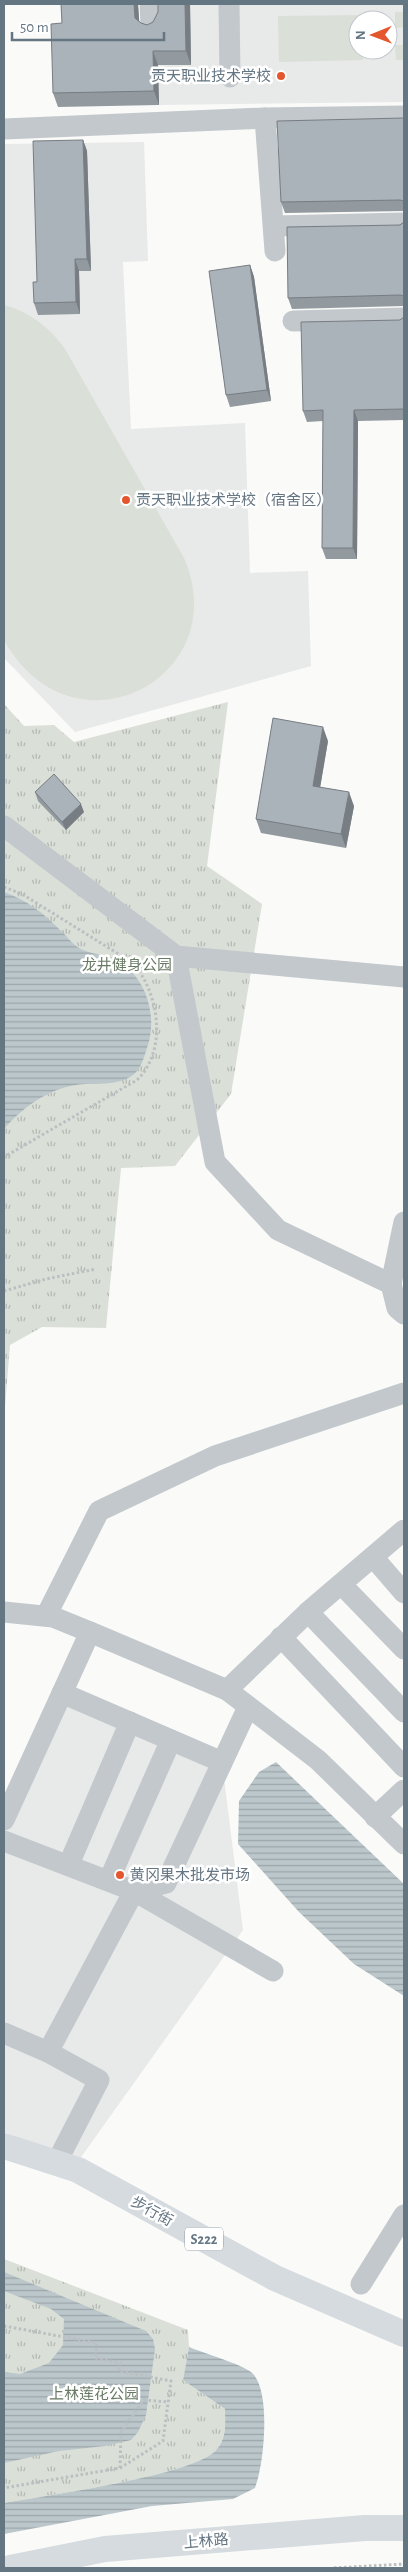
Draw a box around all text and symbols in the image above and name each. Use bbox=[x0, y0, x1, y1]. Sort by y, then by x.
scale bar bbox=[12, 10, 165, 42]
north arrow bbox=[348, 10, 398, 60]
text: 50 m bbox=[20, 20, 49, 35]
text: N bbox=[354, 30, 368, 40]
place label: 贡天职业技术学校 bbox=[151, 67, 271, 84]
marker: 贡天职业技术学校 bbox=[275, 70, 287, 82]
place label: 贡天职业技术学校（宿舍区） bbox=[136, 491, 331, 508]
marker: 贡天职业技术学校（宿舍区） bbox=[120, 494, 132, 506]
park label: 龙井健身公园 bbox=[82, 956, 172, 973]
place label: 黄冈果木批发市场 bbox=[130, 1866, 250, 1883]
marker: 黄冈果木批发市场 bbox=[114, 1869, 126, 1881]
street label: 步行街 bbox=[128, 2193, 176, 2229]
road number: S222 bbox=[185, 2228, 223, 2250]
park label: 上林莲花公园 bbox=[49, 2386, 139, 2402]
street label: 上林路 bbox=[183, 2531, 229, 2551]

